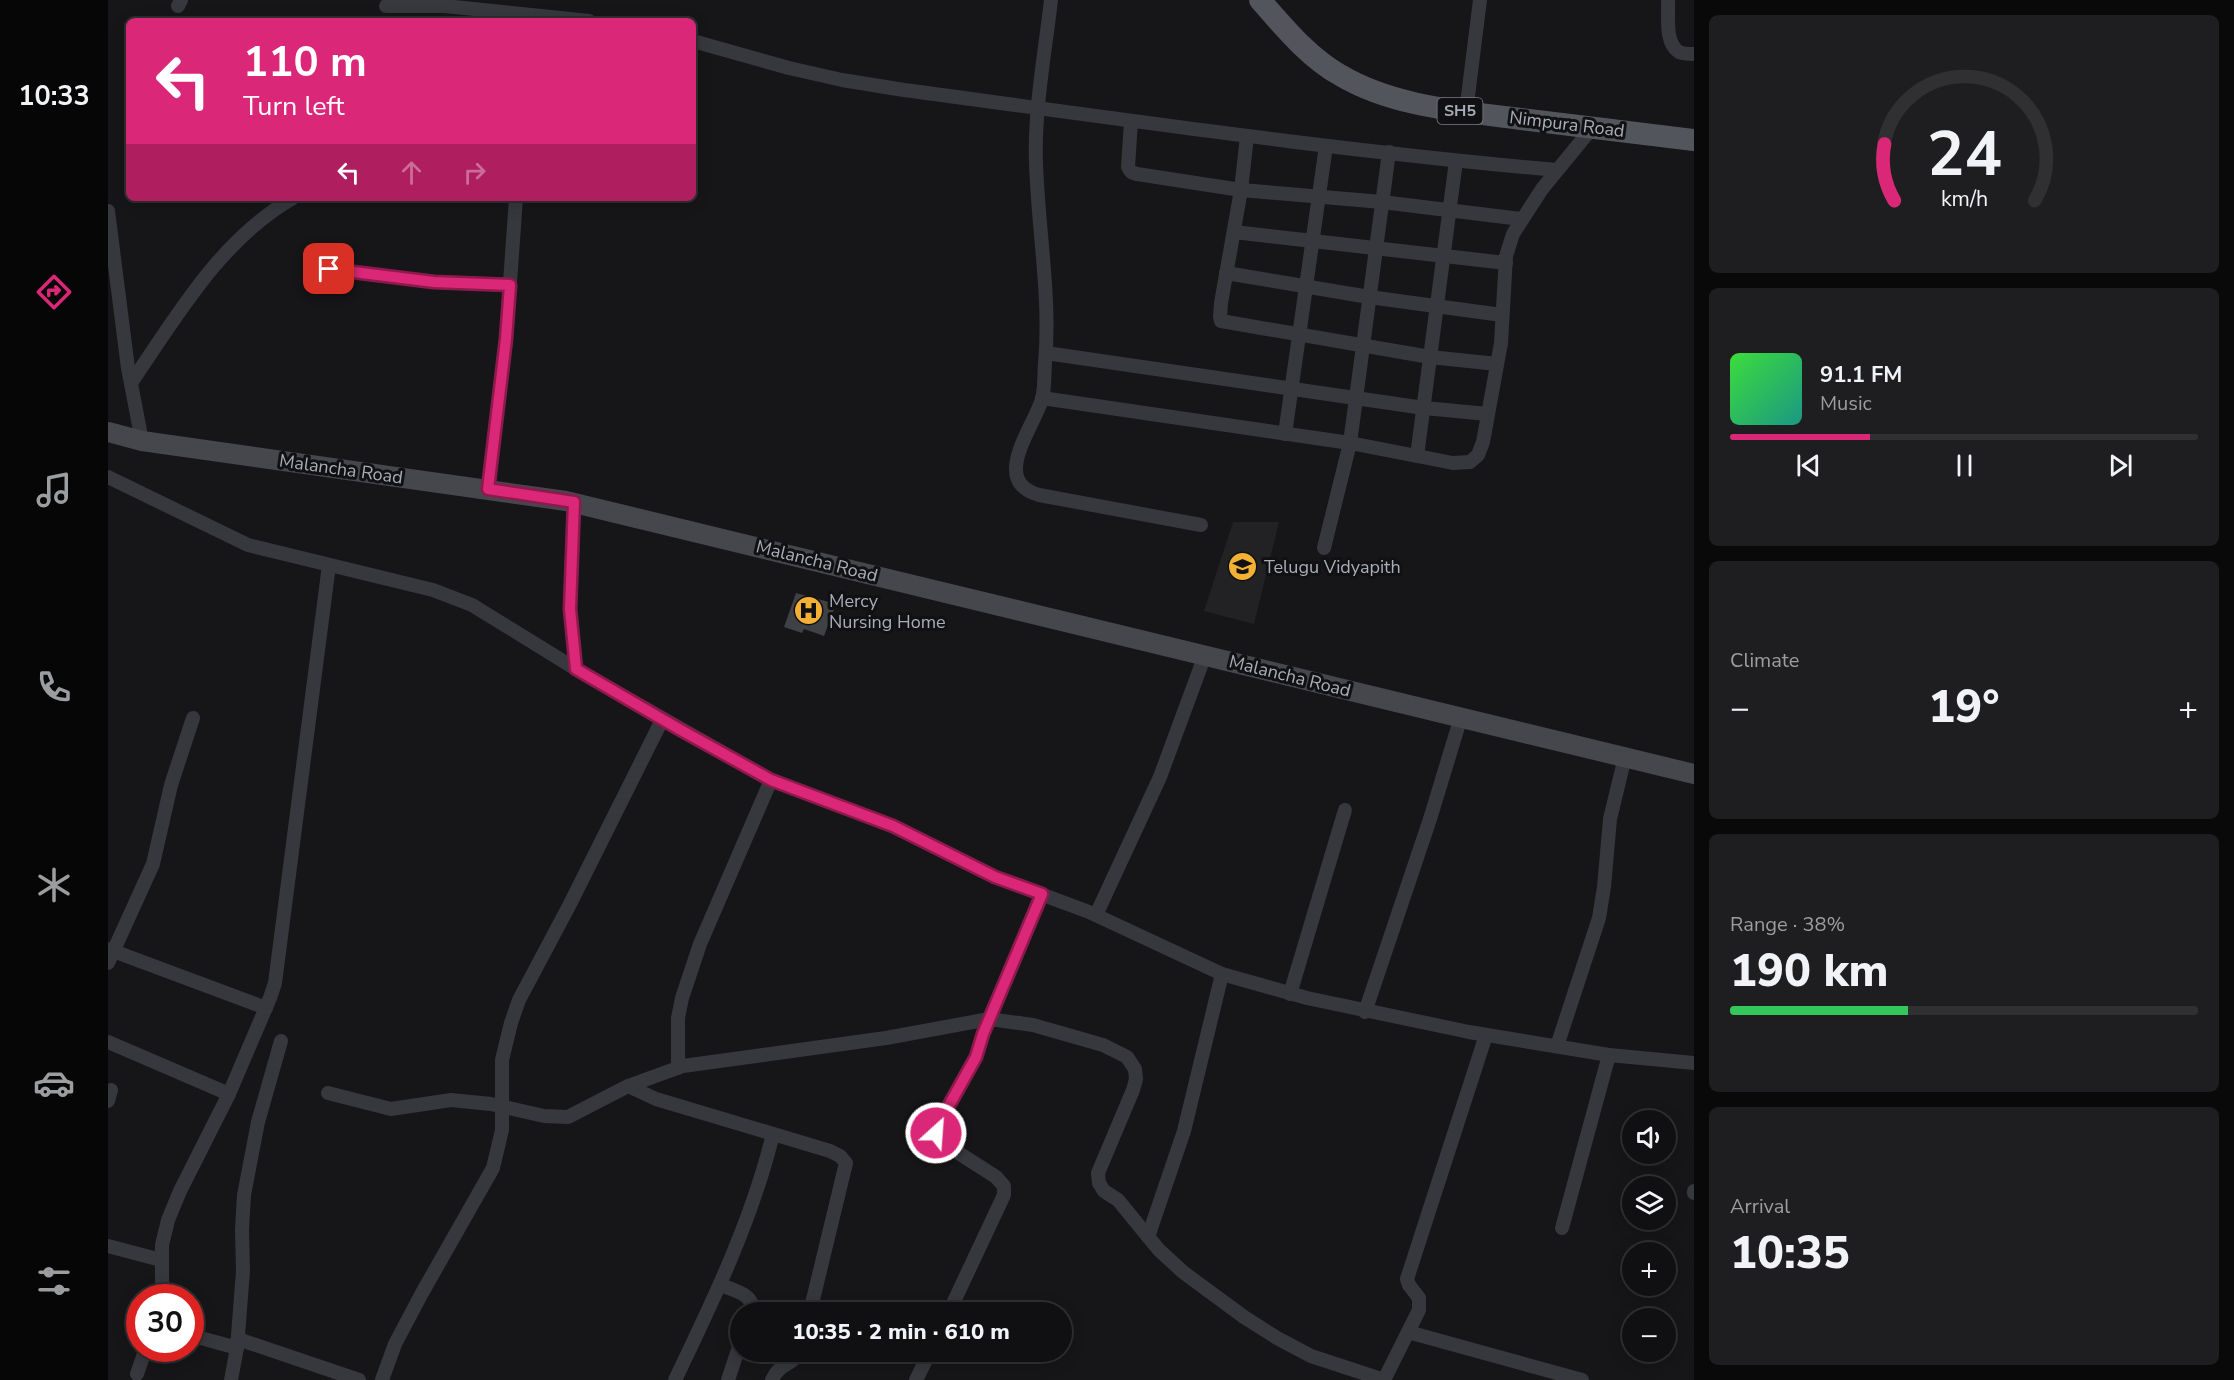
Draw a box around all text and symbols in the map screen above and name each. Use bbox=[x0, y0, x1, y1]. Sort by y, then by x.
text: 110 m bbox=[243, 34, 367, 91]
icon: left bbox=[144, 42, 222, 120]
text: 10:33 bbox=[18, 78, 90, 115]
text: Turn left bbox=[243, 88, 344, 125]
road number: SH5 bbox=[1438, 98, 1482, 124]
street label: Nimpura Road bbox=[1508, 105, 1626, 143]
text: 24 bbox=[1927, 112, 2001, 197]
icon: left bbox=[332, 156, 365, 189]
icon: ahead bbox=[395, 156, 428, 189]
icon: right bbox=[458, 156, 491, 189]
text: km/h bbox=[1940, 184, 1988, 214]
pin bbox=[303, 243, 354, 294]
icon: arrive bbox=[312, 252, 345, 285]
icon: directions bbox=[33, 271, 75, 313]
text: 91.1 FM bbox=[1820, 360, 1902, 390]
text: Music bbox=[1820, 390, 1872, 417]
street label: Malancha Road bbox=[278, 448, 404, 490]
icon: previous bbox=[1792, 449, 1825, 482]
icon: pause bbox=[1948, 449, 1981, 482]
icon: next bbox=[2104, 449, 2137, 482]
icon: music bbox=[33, 469, 75, 511]
street label: Malancha Road bbox=[754, 534, 880, 588]
school or university icon: Telugu Vidyapith bbox=[1227, 551, 1259, 583]
place label: Telugu Vidyapith bbox=[1264, 555, 1401, 579]
place label: Mercy Nursing Home bbox=[829, 589, 946, 634]
hospital icon: Mercy Nursing Home bbox=[792, 595, 824, 627]
text: Climate bbox=[1730, 647, 1799, 674]
street label: Malancha Road bbox=[1227, 649, 1353, 703]
icon: phone bbox=[33, 666, 75, 708]
text: 19° bbox=[1928, 677, 2000, 738]
text: − bbox=[1730, 686, 1750, 731]
text: + bbox=[2178, 686, 2198, 731]
icon: climate bbox=[33, 864, 75, 906]
text: Range · 38% bbox=[1730, 911, 1845, 938]
text: 190 km bbox=[1730, 941, 1889, 1002]
icon: car bbox=[33, 1062, 75, 1104]
position arrow bbox=[904, 1101, 968, 1165]
map controls bbox=[1622, 1110, 1676, 1362]
button: sound bbox=[1622, 1110, 1676, 1164]
button: layers bbox=[1622, 1176, 1676, 1230]
text: Arrival bbox=[1730, 1193, 1790, 1220]
text: 10:35 bbox=[1730, 1223, 1850, 1284]
button: + bbox=[1622, 1242, 1676, 1296]
icon: filters bbox=[33, 1260, 75, 1302]
speed limit sign: 30 bbox=[126, 1284, 204, 1362]
button: − bbox=[1622, 1308, 1676, 1362]
text: 10:35 · 2 min · 610 m bbox=[792, 1317, 1010, 1347]

